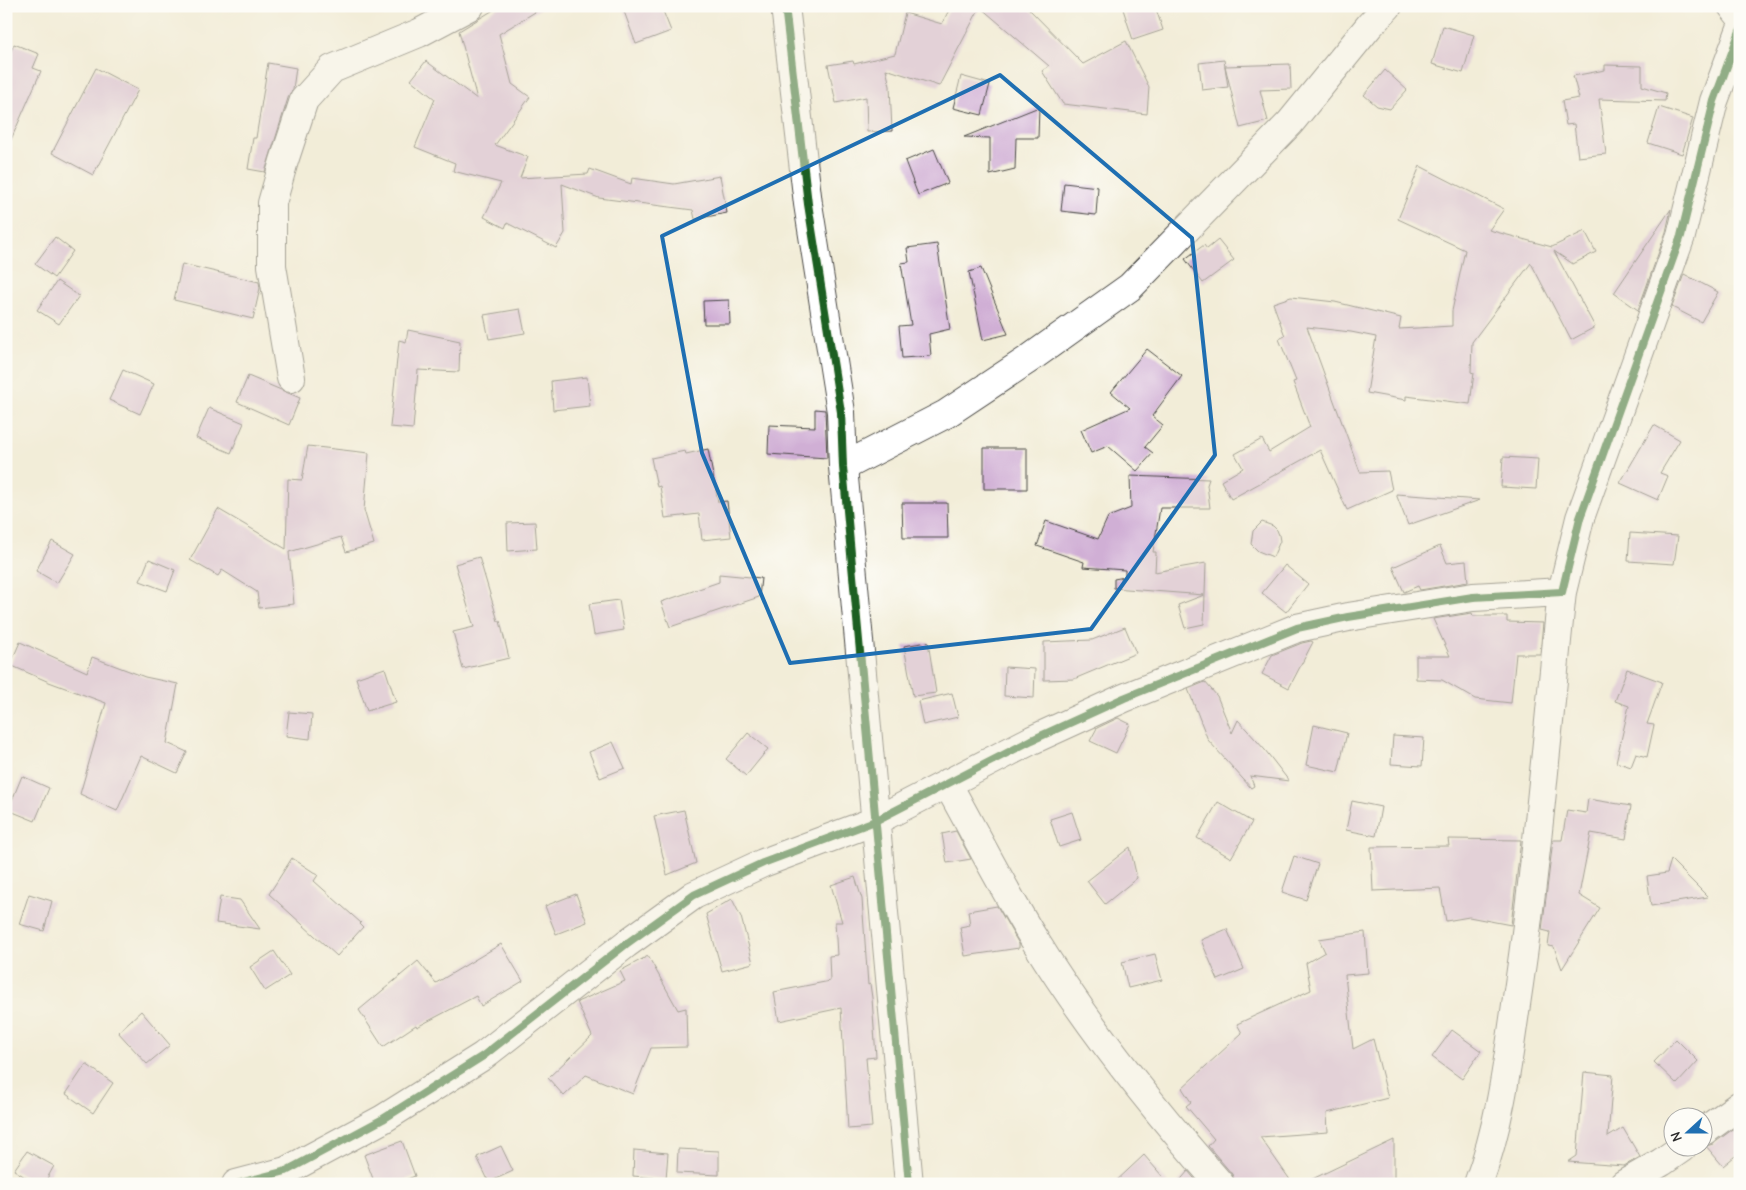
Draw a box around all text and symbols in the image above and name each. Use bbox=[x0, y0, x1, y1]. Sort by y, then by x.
north arrow bbox=[1664, 1108, 1714, 1158]
text: N bbox=[1667, 1129, 1686, 1144]

